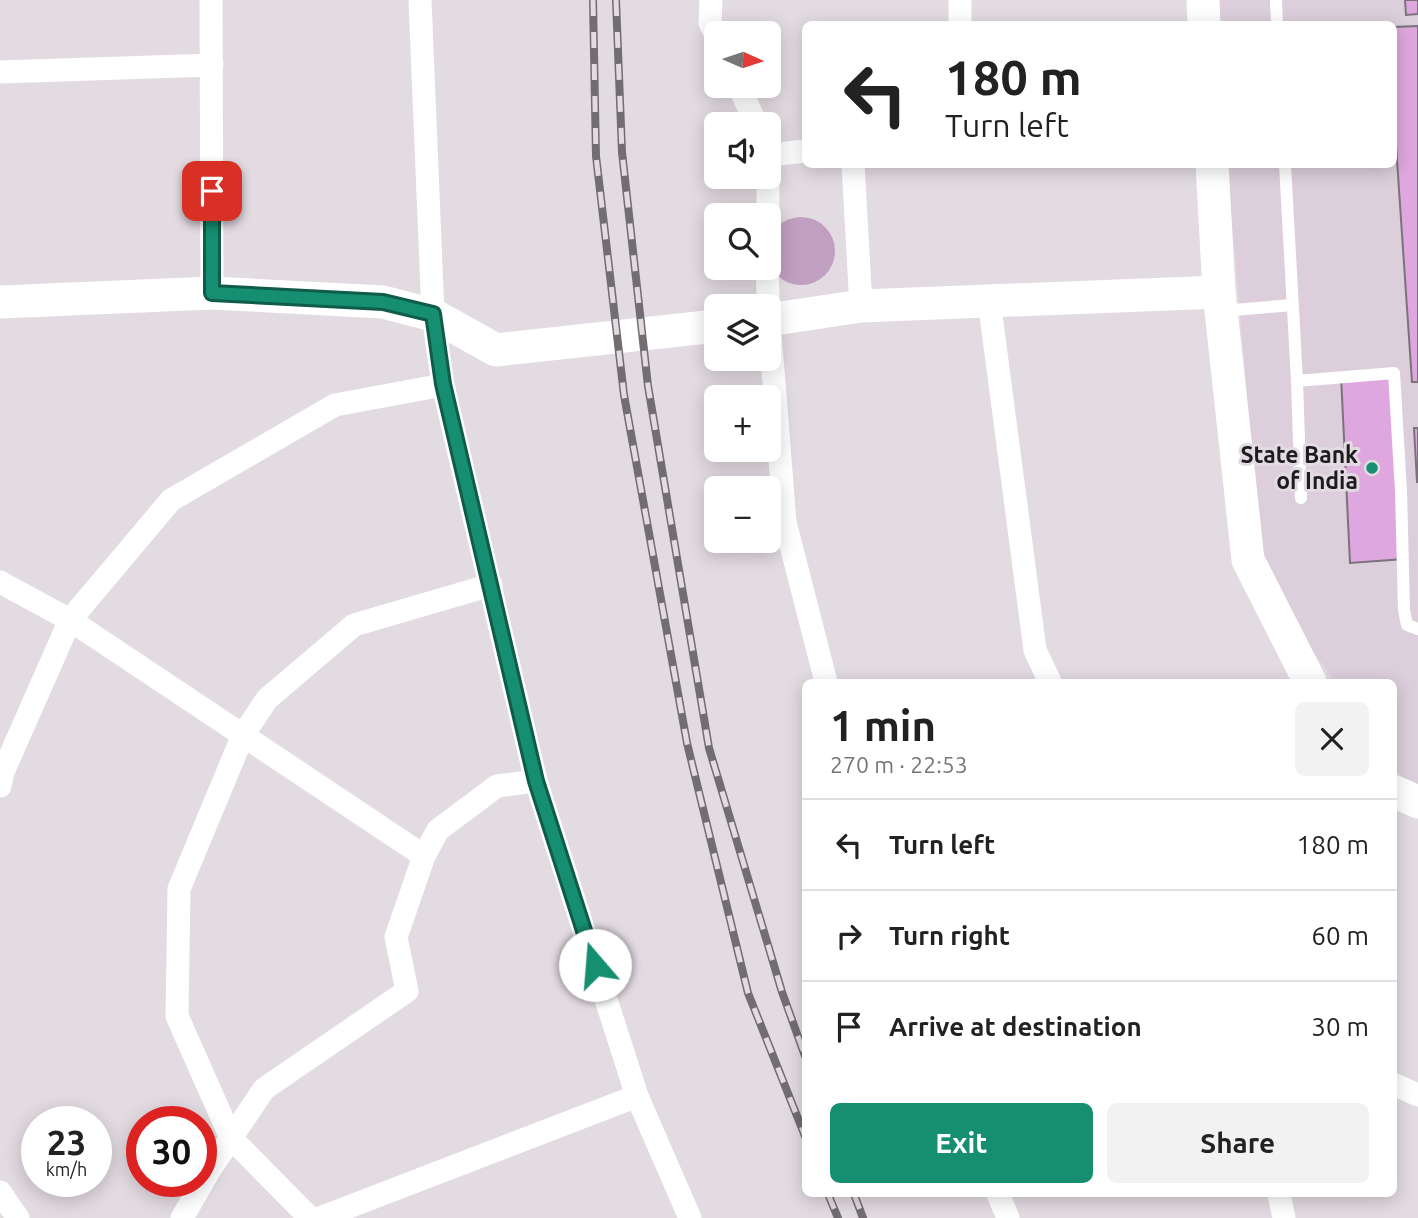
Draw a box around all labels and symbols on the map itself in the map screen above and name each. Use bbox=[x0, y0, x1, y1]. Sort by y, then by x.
north arrow bbox=[704, 21, 780, 98]
pin bbox=[182, 161, 242, 221]
place label: State Bank of India bbox=[1241, 442, 1358, 493]
marker: State Bank of India bbox=[1364, 460, 1380, 476]
position arrow bbox=[558, 928, 632, 1002]
speed limit sign: 30 bbox=[126, 1106, 217, 1197]

